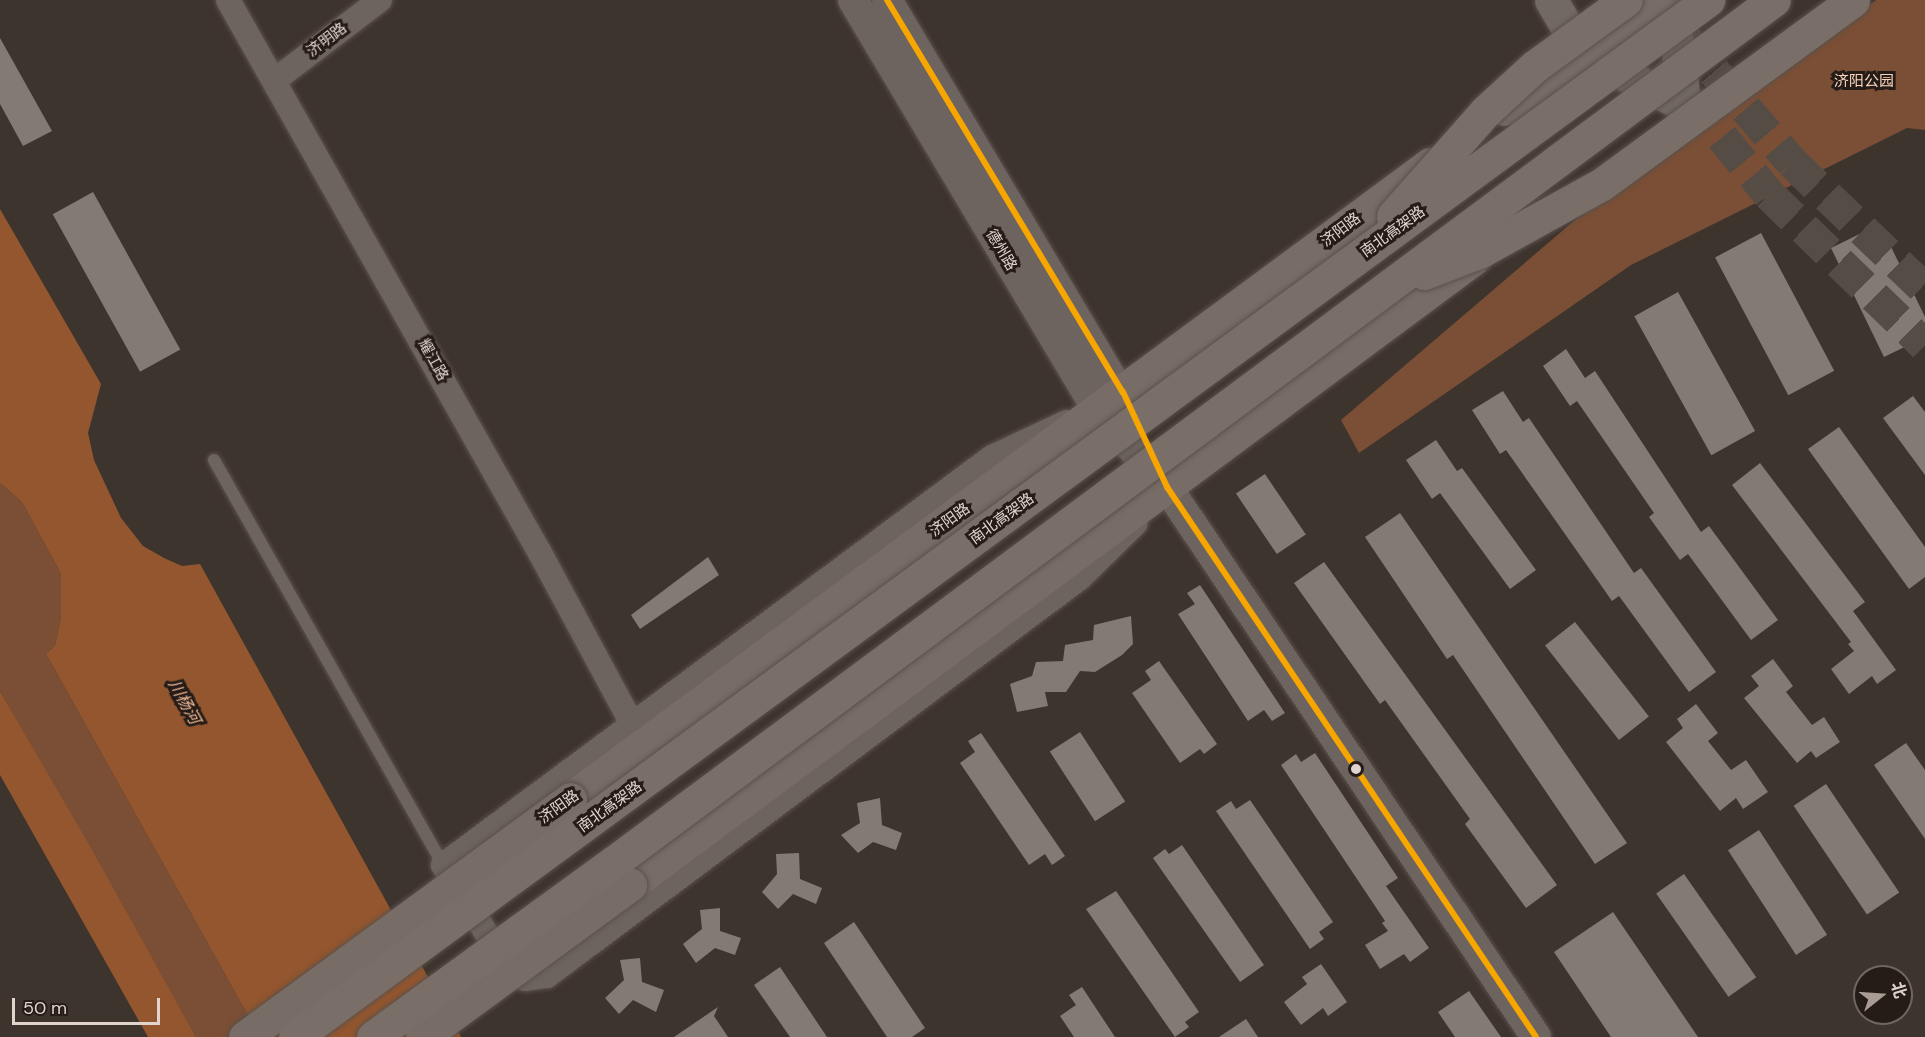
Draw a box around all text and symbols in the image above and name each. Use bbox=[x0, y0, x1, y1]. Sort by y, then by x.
street label: 济明路 bbox=[304, 19, 350, 61]
park label: 济阳公园 bbox=[1834, 73, 1894, 91]
street label: 南北高架路 bbox=[1357, 203, 1429, 261]
street label: 济阳路 bbox=[1318, 209, 1364, 251]
street label: 德州路 bbox=[982, 226, 1020, 274]
street label: 耀江路 bbox=[414, 336, 452, 384]
street label: 南北高架路 bbox=[966, 490, 1038, 548]
street label: 济阳路 bbox=[927, 499, 973, 541]
water label: 川杨河 bbox=[164, 676, 204, 728]
unlabelled marker bbox=[1350, 763, 1362, 775]
street label: 南北高架路 bbox=[574, 778, 646, 836]
street label: 济阳路 bbox=[536, 786, 582, 828]
north arrow bbox=[1853, 965, 1913, 1025]
text: 北 bbox=[1886, 979, 1911, 1001]
scale bar bbox=[15, 986, 164, 1024]
text: 50 m bbox=[23, 996, 67, 1020]

